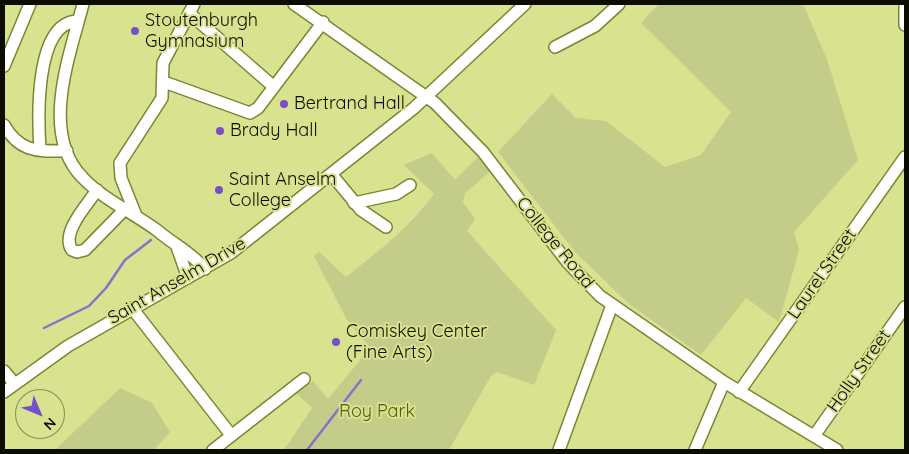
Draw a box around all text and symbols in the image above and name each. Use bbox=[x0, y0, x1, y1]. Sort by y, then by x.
place label: Stoutenburgh Gymnasium bbox=[145, 10, 258, 52]
marker: Stoutenburgh Gymnasium bbox=[129, 25, 141, 37]
place label: Bertrand Hall bbox=[294, 93, 405, 115]
marker: Bertrand Hall bbox=[278, 98, 290, 110]
place label: Brady Hall bbox=[230, 120, 318, 142]
marker: Brady Hall bbox=[214, 125, 226, 137]
place label: Saint Anselm College bbox=[229, 169, 337, 212]
marker: Saint Anselm College bbox=[213, 184, 225, 196]
street label: College Road bbox=[512, 193, 598, 293]
street label: Laurel Street bbox=[783, 225, 861, 323]
street label: Saint Anselm Drive bbox=[104, 233, 250, 329]
place label: Comiskey Center (Fine Arts) bbox=[346, 321, 487, 364]
street label: Holly Street bbox=[823, 325, 895, 417]
marker: Comiskey Center (Fine Arts) bbox=[330, 336, 342, 348]
north arrow bbox=[15, 389, 65, 439]
park label: Roy Park bbox=[339, 401, 415, 423]
text: N bbox=[40, 414, 60, 434]

